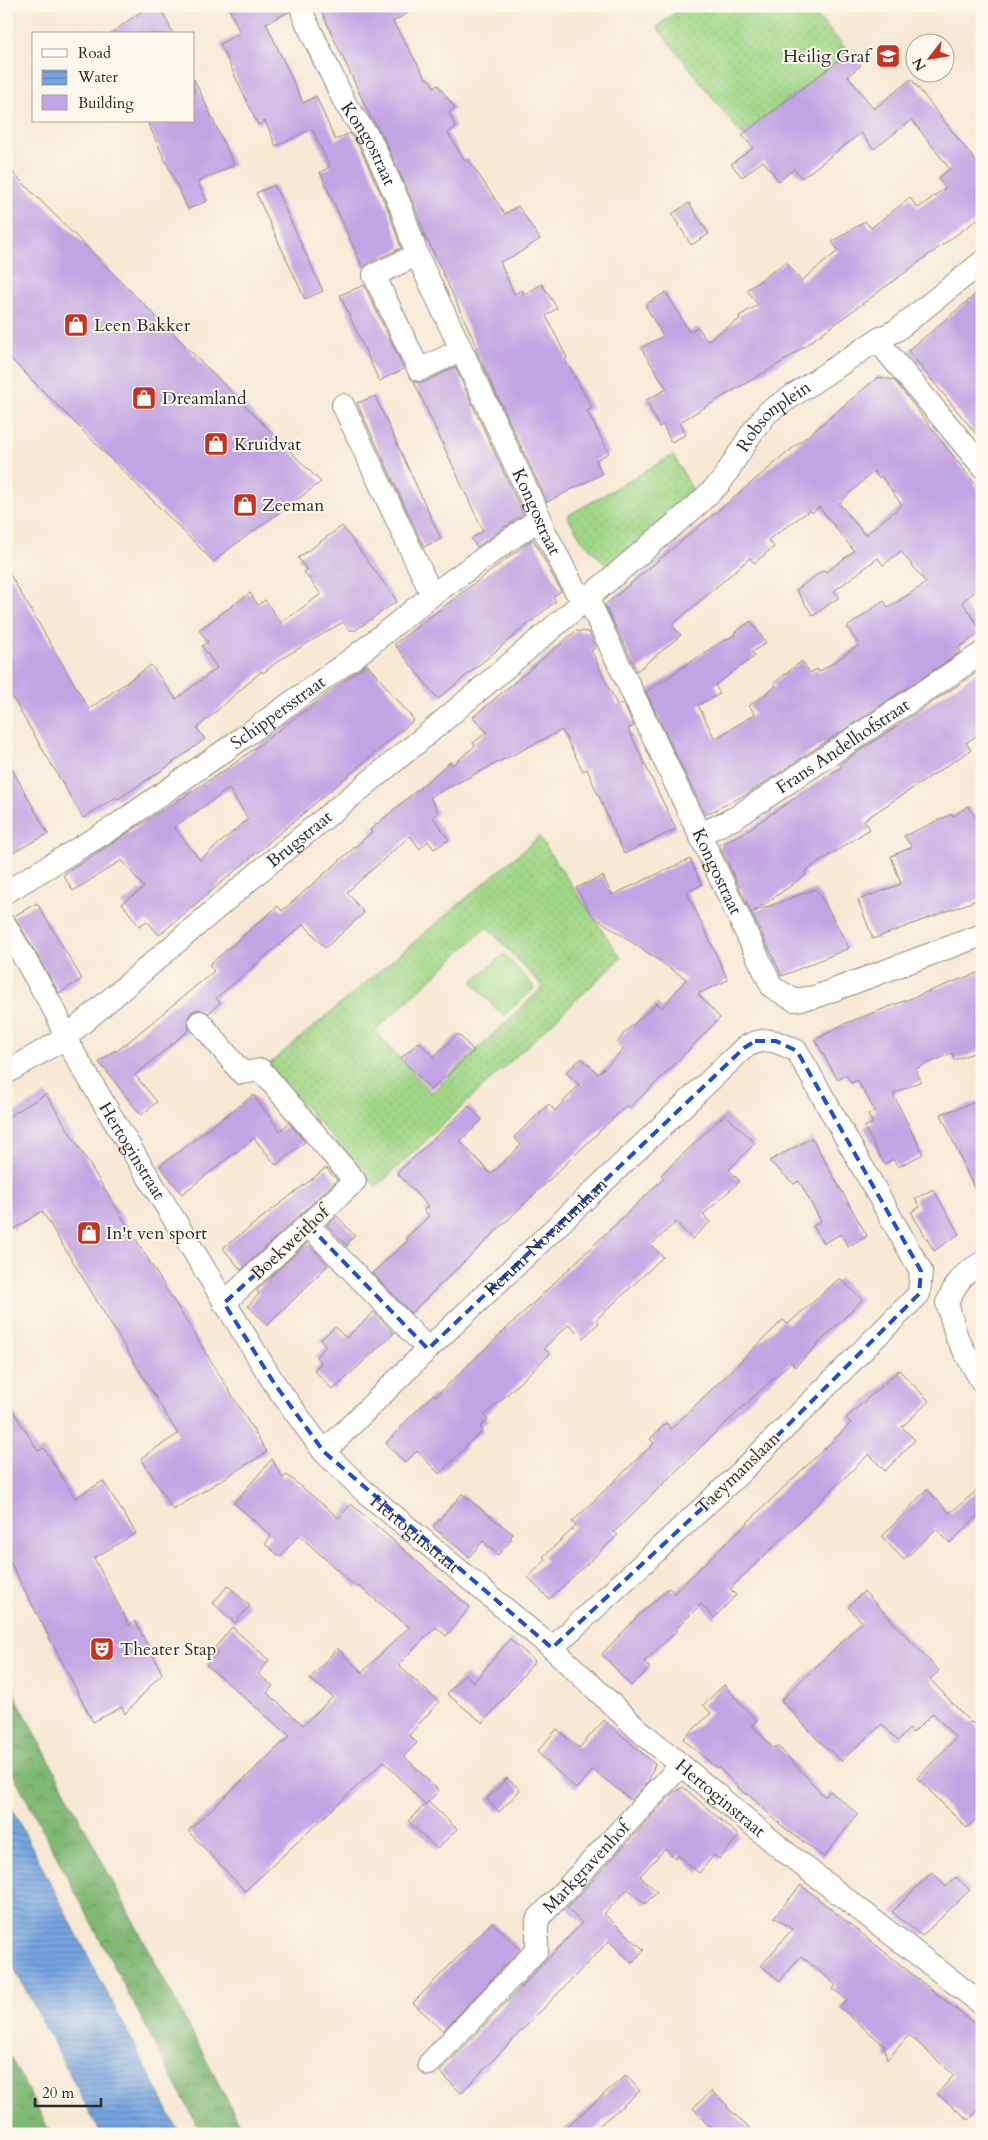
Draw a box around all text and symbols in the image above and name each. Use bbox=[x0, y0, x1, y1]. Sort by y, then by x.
legend bbox=[32, 32, 195, 122]
north arrow bbox=[906, 32, 956, 82]
text: Road bbox=[78, 43, 111, 63]
school or university icon: Heilig Graf bbox=[875, 43, 901, 69]
place label: Heilig Graf bbox=[783, 44, 874, 69]
text: N bbox=[908, 54, 931, 75]
text: Water bbox=[77, 67, 119, 87]
text: Building bbox=[78, 93, 134, 113]
street label: Kongostraat bbox=[335, 97, 402, 190]
shop icon: Leen Bakker bbox=[63, 312, 89, 338]
place label: Leen Bakker bbox=[94, 313, 191, 338]
street label: Robsonplein bbox=[730, 374, 816, 457]
shop icon: Dreamland bbox=[131, 385, 157, 411]
place label: Dreamland bbox=[162, 386, 247, 411]
shop icon: Kruidvat bbox=[203, 431, 229, 457]
place label: Kruidvat bbox=[234, 432, 301, 457]
street label: Kongostraat bbox=[506, 464, 567, 560]
shop icon: Zeeman bbox=[232, 492, 258, 518]
place label: Zeeman bbox=[262, 493, 325, 518]
street label: Schippersstraat bbox=[225, 669, 331, 755]
street label: Frans Andelhofstraat bbox=[771, 692, 915, 800]
street label: Brugstraat bbox=[261, 804, 338, 873]
street label: Kongostraat bbox=[686, 824, 748, 919]
street label: Hertoginstraat bbox=[93, 1097, 172, 1204]
street label: Rerum Novarumlaan bbox=[479, 1172, 613, 1302]
street label: Boekweithof bbox=[246, 1198, 337, 1286]
shop icon: In't ven sport bbox=[76, 1220, 102, 1246]
place label: In't ven sport bbox=[106, 1221, 207, 1246]
street label: Taeymanslaan bbox=[690, 1426, 786, 1520]
street label: Hertoginstraat bbox=[365, 1489, 466, 1579]
theatre icon: Theater Stap bbox=[89, 1636, 115, 1662]
place label: Theater Stap bbox=[120, 1637, 216, 1662]
street label: Hertoginstraat bbox=[670, 1753, 771, 1843]
street label: Markgravenhof bbox=[537, 1813, 638, 1919]
scale bar bbox=[35, 2075, 101, 2107]
text: 20 m bbox=[42, 2083, 74, 2103]

